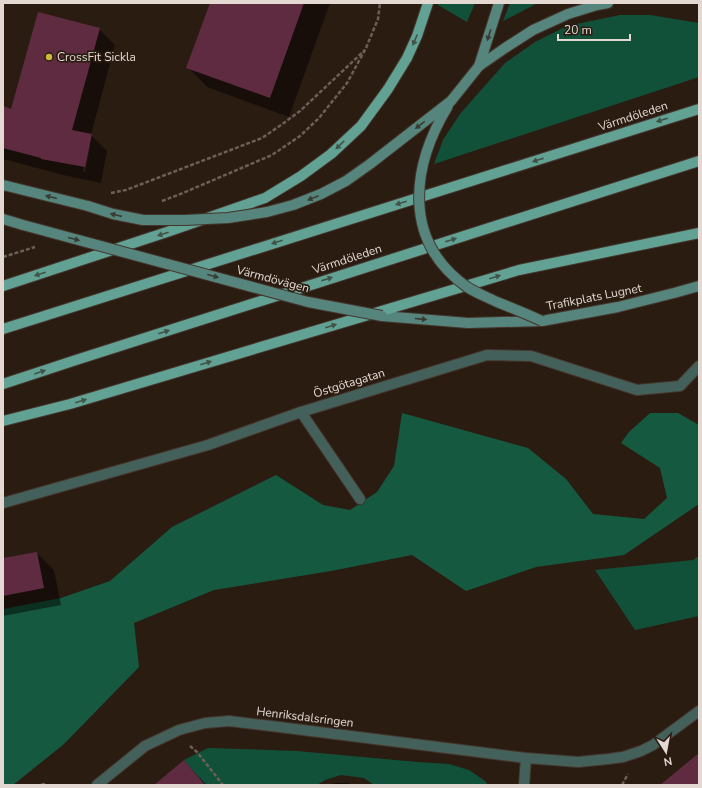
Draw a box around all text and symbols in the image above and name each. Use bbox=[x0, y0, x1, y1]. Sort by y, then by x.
scale bar bbox=[558, 16, 630, 42]
text: 20 m bbox=[564, 22, 592, 38]
one-way arrow bbox=[486, 29, 492, 41]
one-way arrow bbox=[412, 34, 418, 45]
place label: CrossFit Sickla bbox=[57, 49, 136, 65]
marker: CrossFit Sickla bbox=[44, 52, 54, 62]
street label: Värmdöleden bbox=[595, 97, 670, 135]
one-way arrow bbox=[655, 117, 667, 123]
one-way arrow bbox=[414, 121, 425, 130]
one-way arrow bbox=[335, 140, 345, 150]
one-way arrow bbox=[532, 157, 544, 163]
one-way arrow bbox=[44, 194, 56, 200]
one-way arrow bbox=[306, 195, 318, 201]
one-way arrow bbox=[394, 200, 406, 206]
one-way arrow bbox=[110, 211, 122, 217]
one-way arrow bbox=[157, 231, 169, 237]
one-way arrow bbox=[68, 236, 80, 242]
one-way arrow bbox=[446, 237, 458, 243]
one-way arrow bbox=[270, 239, 282, 245]
street label: Värmdöleden bbox=[309, 240, 384, 278]
street label: Värmdövägen bbox=[234, 261, 311, 296]
one-way arrow bbox=[34, 271, 46, 277]
one-way arrow bbox=[207, 274, 220, 280]
one-way arrow bbox=[490, 274, 502, 280]
one-way arrow bbox=[322, 276, 334, 282]
street label: Trafikplats Lugnet bbox=[545, 280, 644, 314]
one-way arrow bbox=[415, 316, 427, 322]
one-way arrow bbox=[325, 323, 337, 329]
one-way arrow bbox=[158, 328, 170, 334]
one-way arrow bbox=[200, 360, 212, 366]
street label: Östgötagatan bbox=[311, 365, 387, 401]
one-way arrow bbox=[34, 369, 46, 375]
one-way arrow bbox=[76, 398, 88, 404]
street label: Henriksdalsringen bbox=[255, 703, 355, 731]
north arrow bbox=[646, 732, 686, 772]
text: N bbox=[662, 753, 673, 769]

